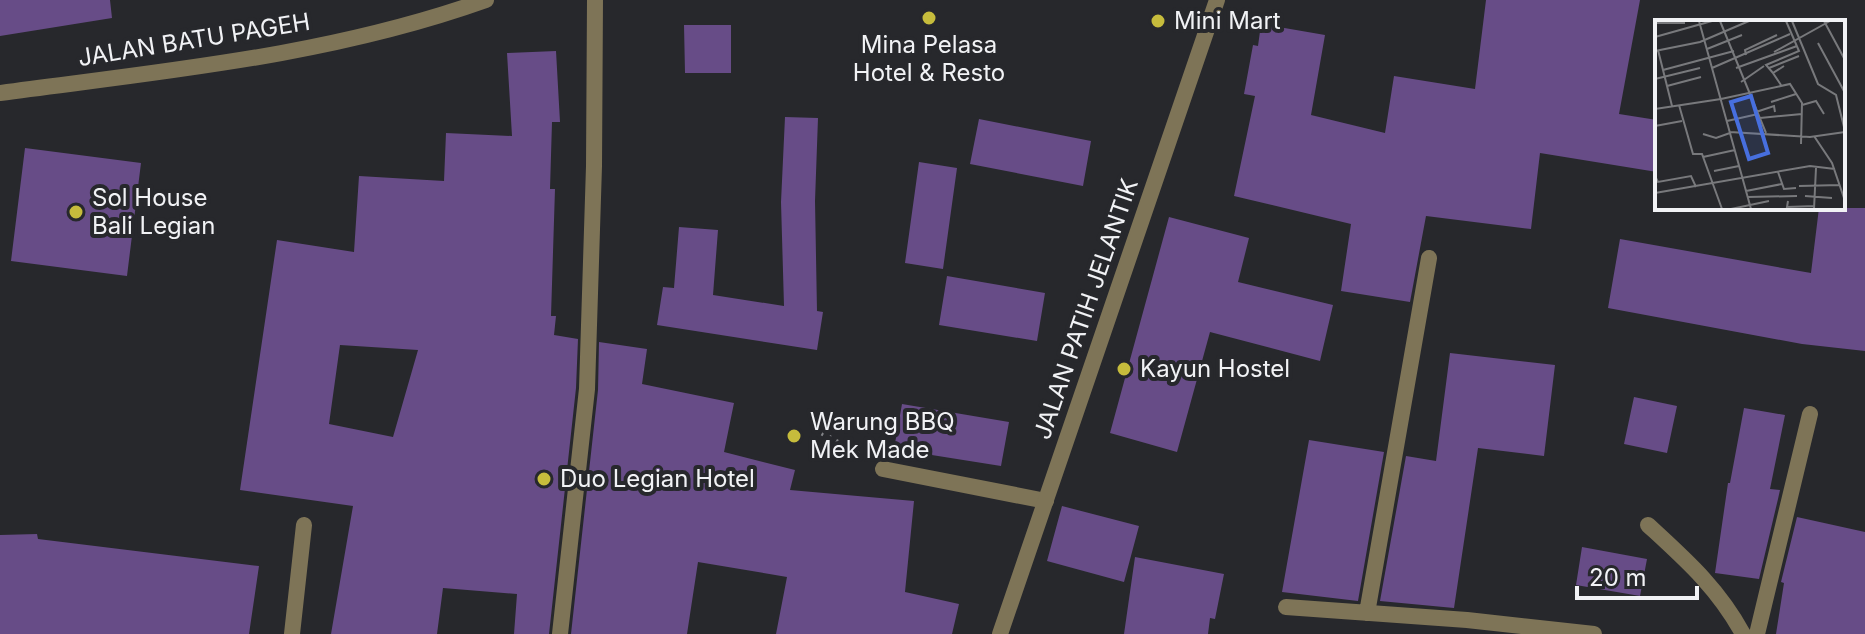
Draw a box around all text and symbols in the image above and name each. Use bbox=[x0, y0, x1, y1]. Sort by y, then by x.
place label: Mini Mart bbox=[1174, 6, 1281, 35]
street label: JALAN BATU PAGEH bbox=[76, 7, 312, 72]
marker: Mina Pelasa Hotel & Resto bbox=[920, 9, 938, 27]
marker: Mini Mart bbox=[1149, 12, 1167, 30]
inset map bbox=[1655, 20, 1845, 210]
place label: Mina Pelasa Hotel & Resto bbox=[853, 30, 1005, 87]
street label: JALAN PATIH JELANTIK bbox=[1027, 175, 1144, 443]
place label: Sol House Bali Legian bbox=[92, 183, 215, 240]
marker: Sol House Bali Legian bbox=[67, 203, 85, 221]
place label: Kayun Hostel bbox=[1140, 354, 1290, 383]
marker: Kayun Hostel bbox=[1115, 360, 1133, 378]
place label: Warung BBQ Mek Made bbox=[810, 407, 955, 464]
marker: Warung BBQ Mek Made bbox=[785, 427, 803, 445]
place label: Duo Legian Hotel bbox=[560, 464, 755, 493]
marker: Duo Legian Hotel bbox=[535, 470, 553, 488]
scale bar bbox=[1577, 550, 1697, 600]
text: 20 m bbox=[1589, 563, 1647, 592]

